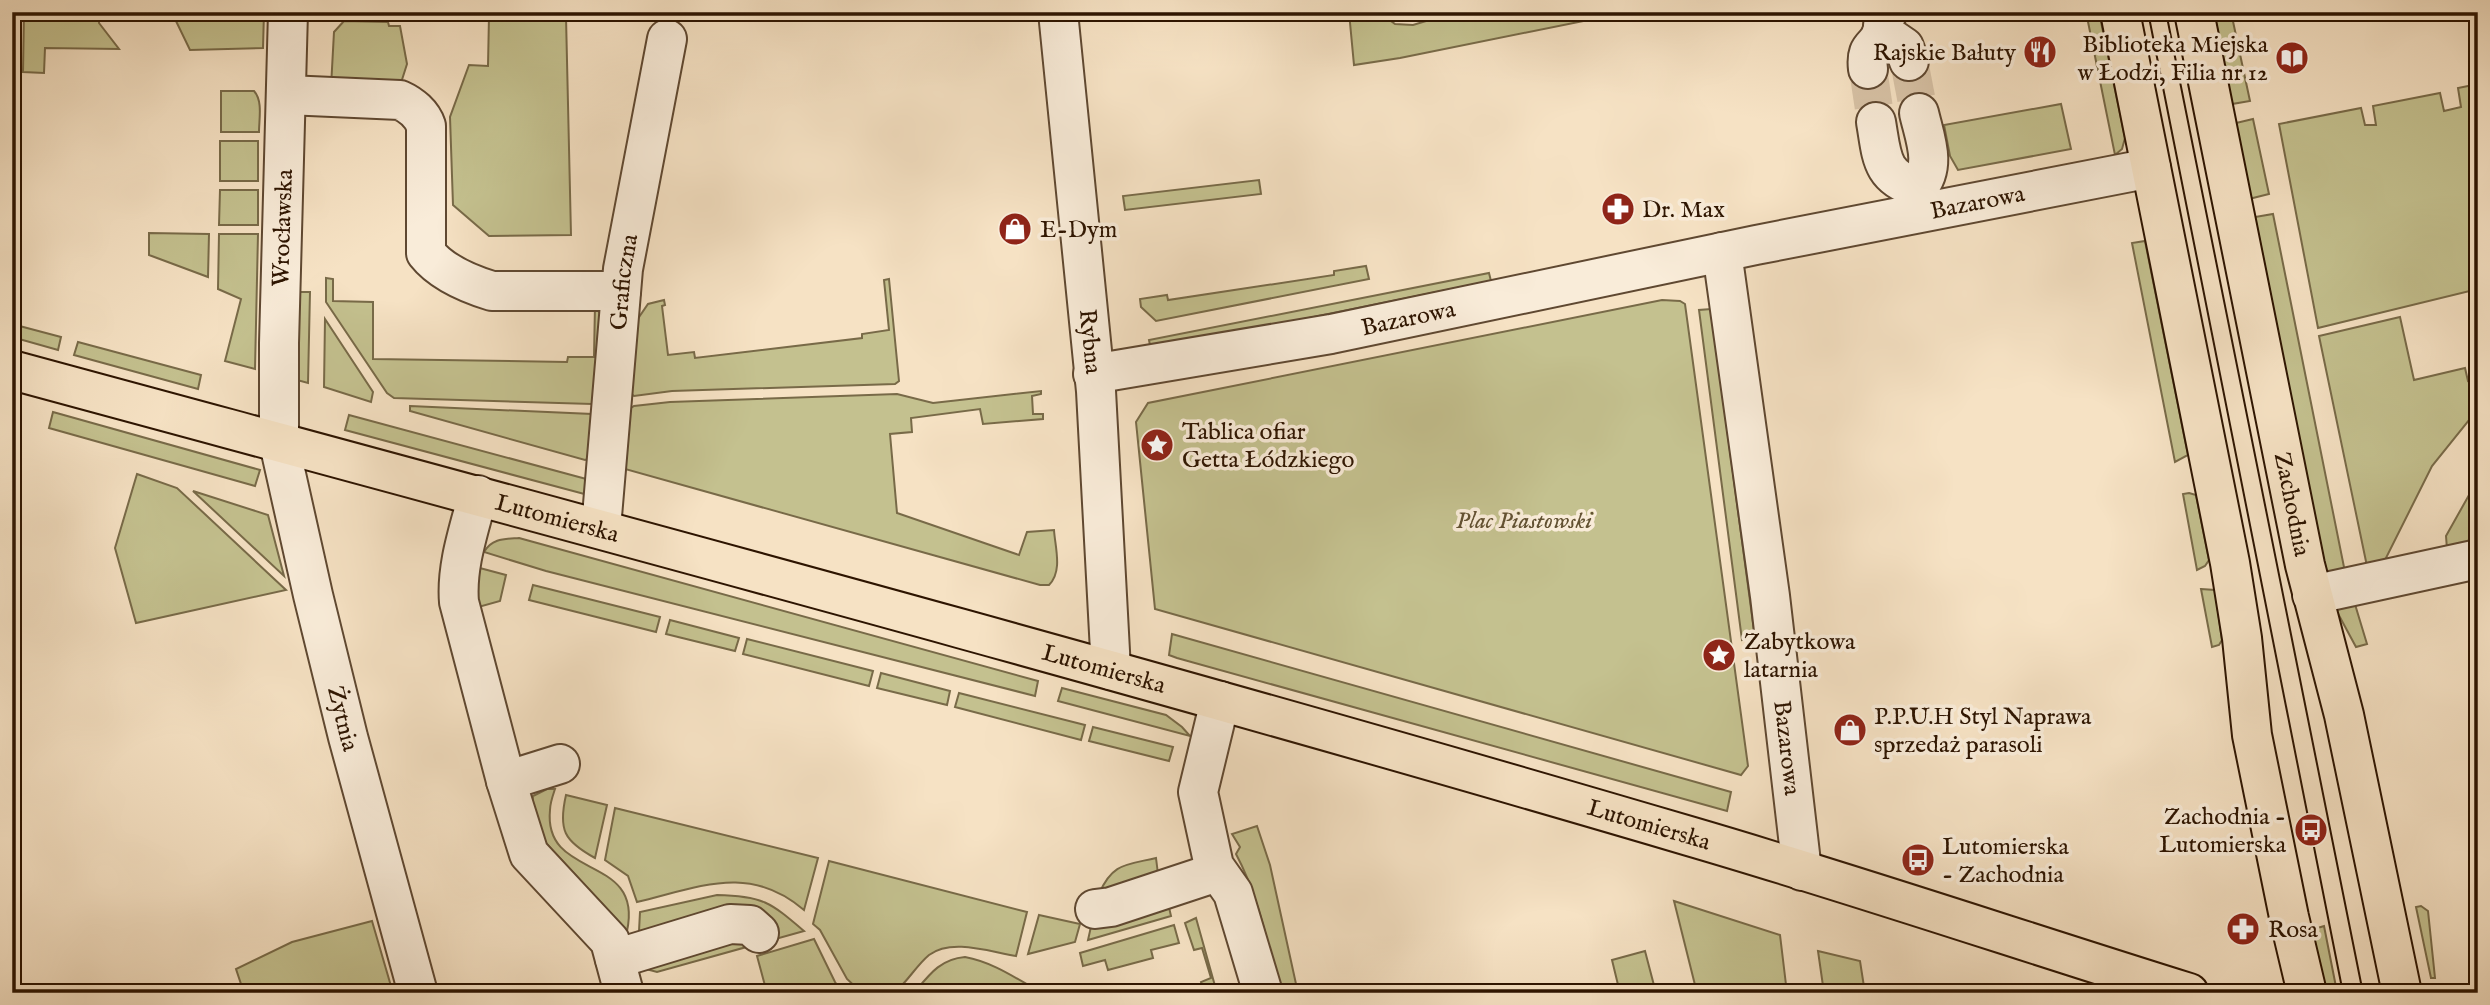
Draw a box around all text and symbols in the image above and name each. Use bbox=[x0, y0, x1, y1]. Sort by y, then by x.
place label: Biblioteka Miejska w Łodzi, Filia nr 12 bbox=[2078, 30, 2269, 89]
restaurant icon: Rajskie Bałuty bbox=[2021, 33, 2059, 71]
place label: Rajskie Bałuty bbox=[1873, 38, 2016, 69]
library icon: Biblioteka Miejska w Łodzi, Filia nr 12 bbox=[2273, 39, 2311, 77]
street label: Wrocławska bbox=[266, 168, 301, 287]
street label: Bazarowa bbox=[1928, 179, 2028, 228]
pharmacy icon: Dr. Max bbox=[1599, 190, 1637, 228]
place label: Dr. Max bbox=[1642, 195, 1725, 226]
shop icon: E-Dym bbox=[996, 210, 1034, 248]
place label: E-Dym bbox=[1040, 215, 1117, 246]
street label: Graficzna bbox=[604, 231, 646, 332]
street label: Bazarowa bbox=[1358, 294, 1459, 344]
street label: Rybna bbox=[1071, 308, 1108, 376]
place label: Tablica ofiar Getta Łódzkiego bbox=[1182, 417, 1354, 476]
place icon: Tablica ofiar Getta Łódzkiego bbox=[1138, 426, 1176, 464]
street label: Zachodnia bbox=[2266, 450, 2317, 560]
street label: Lutomierska bbox=[492, 488, 623, 551]
park label: Plac Piastowski bbox=[1456, 506, 1594, 537]
place label: Zabytkowa latarnia bbox=[1744, 627, 1856, 686]
place icon: Zabytkowa latarnia bbox=[1700, 636, 1738, 674]
street label: Lutomierska bbox=[1038, 638, 1170, 702]
street label: Żytnia bbox=[319, 683, 365, 756]
street label: Bazarowa bbox=[1765, 699, 1807, 798]
place label: P.P.U.H Styl Naprawa sprzedaż parasoli bbox=[1874, 702, 2092, 761]
shop icon: P.P.U.H Styl Naprawa sprzedaż parasoli bbox=[1831, 711, 1869, 749]
street label: Lutomierska bbox=[1583, 793, 1715, 859]
place label: Zachodnia - Lutomierska bbox=[2159, 802, 2287, 861]
bus stop icon: Zachodnia - Lutomierska bbox=[2292, 811, 2330, 849]
place label: Lutomierska - Zachodnia bbox=[1942, 832, 2070, 891]
bus stop icon: Lutomierska - Zachodnia bbox=[1899, 841, 1937, 879]
pharmacy icon: Rosa bbox=[2224, 910, 2262, 948]
place label: Rosa bbox=[2268, 915, 2319, 946]

